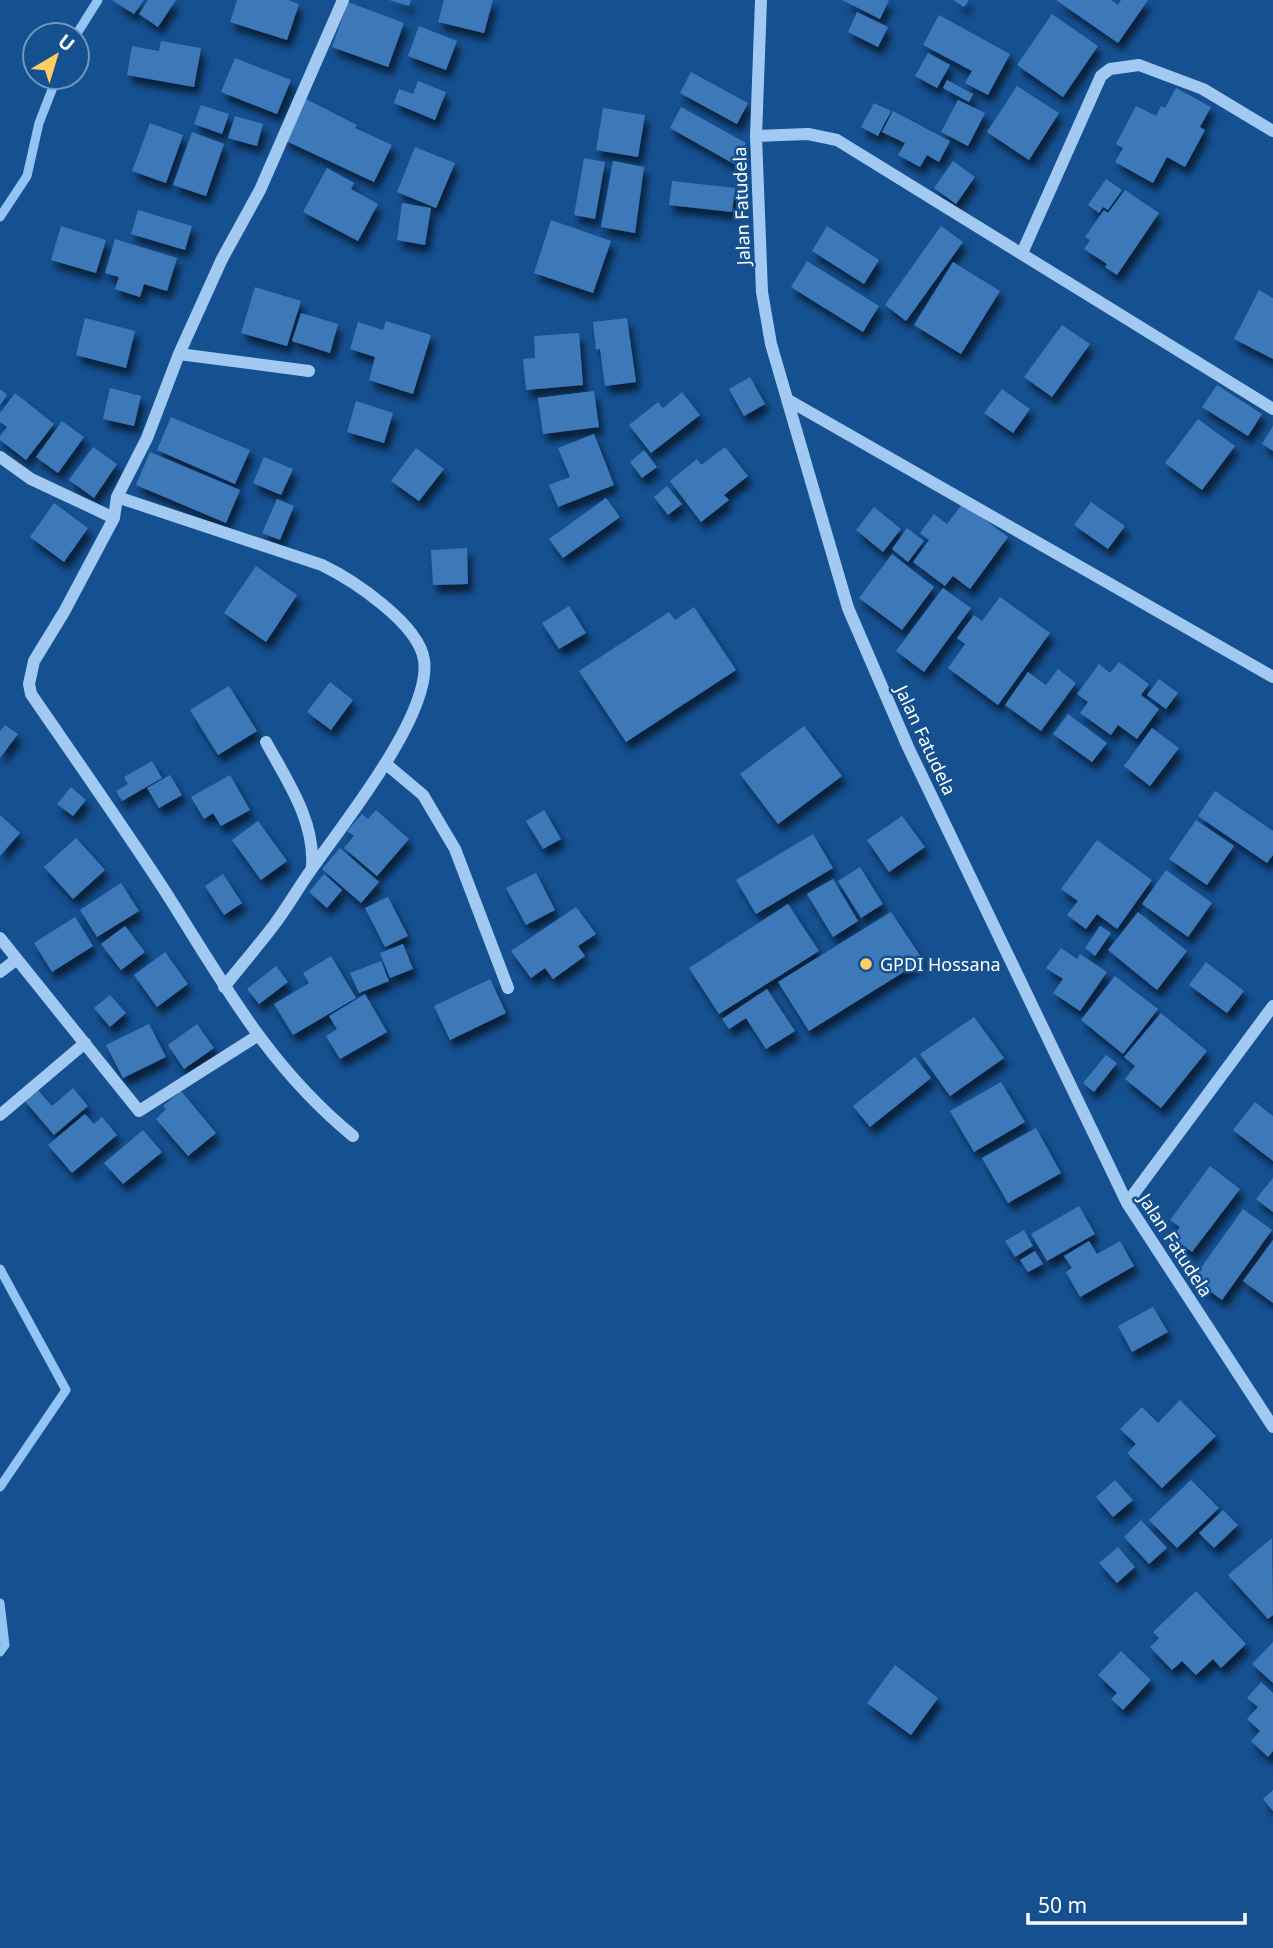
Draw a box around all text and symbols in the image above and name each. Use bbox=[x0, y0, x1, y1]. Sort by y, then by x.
north arrow bbox=[21, 21, 91, 91]
text: U bbox=[53, 28, 80, 57]
street label: Jalan Fatudela bbox=[727, 146, 755, 268]
street label: Jalan Fatudela bbox=[889, 679, 962, 799]
place label: GPDI Hossana bbox=[880, 952, 1001, 976]
marker: GPDI Hossana bbox=[858, 956, 874, 972]
street label: Jalan Fatudela bbox=[1133, 1187, 1218, 1301]
scale bar bbox=[1028, 1882, 1245, 1926]
text: 50 m bbox=[1038, 1891, 1087, 1919]

